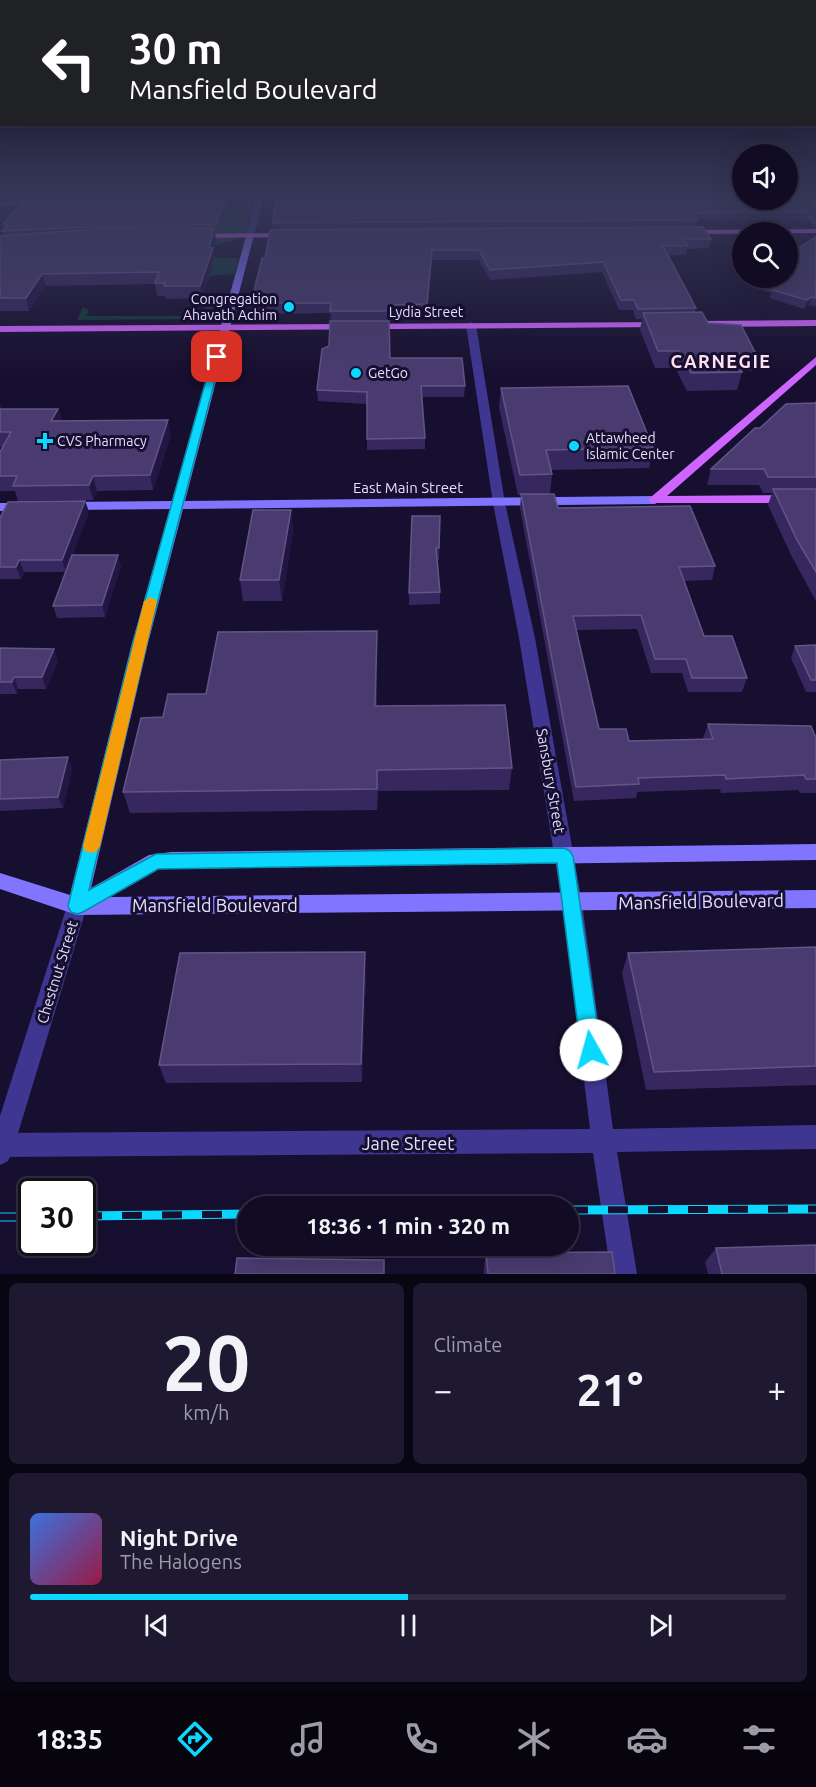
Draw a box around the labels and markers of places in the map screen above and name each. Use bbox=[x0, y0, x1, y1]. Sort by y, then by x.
place label: Congregation Ahavath Achim bbox=[183, 291, 277, 323]
marker: Congregation Ahavath Achim bbox=[282, 300, 296, 314]
pin bbox=[191, 331, 242, 382]
place label: GetGo bbox=[368, 365, 408, 381]
marker: GetGo bbox=[349, 366, 363, 380]
place label: Attawheed Islamic Center bbox=[586, 430, 675, 462]
place label: CVS Pharmacy bbox=[57, 433, 147, 449]
marker: CVS Pharmacy bbox=[38, 434, 52, 448]
marker: Attawheed Islamic Center bbox=[567, 439, 581, 453]

